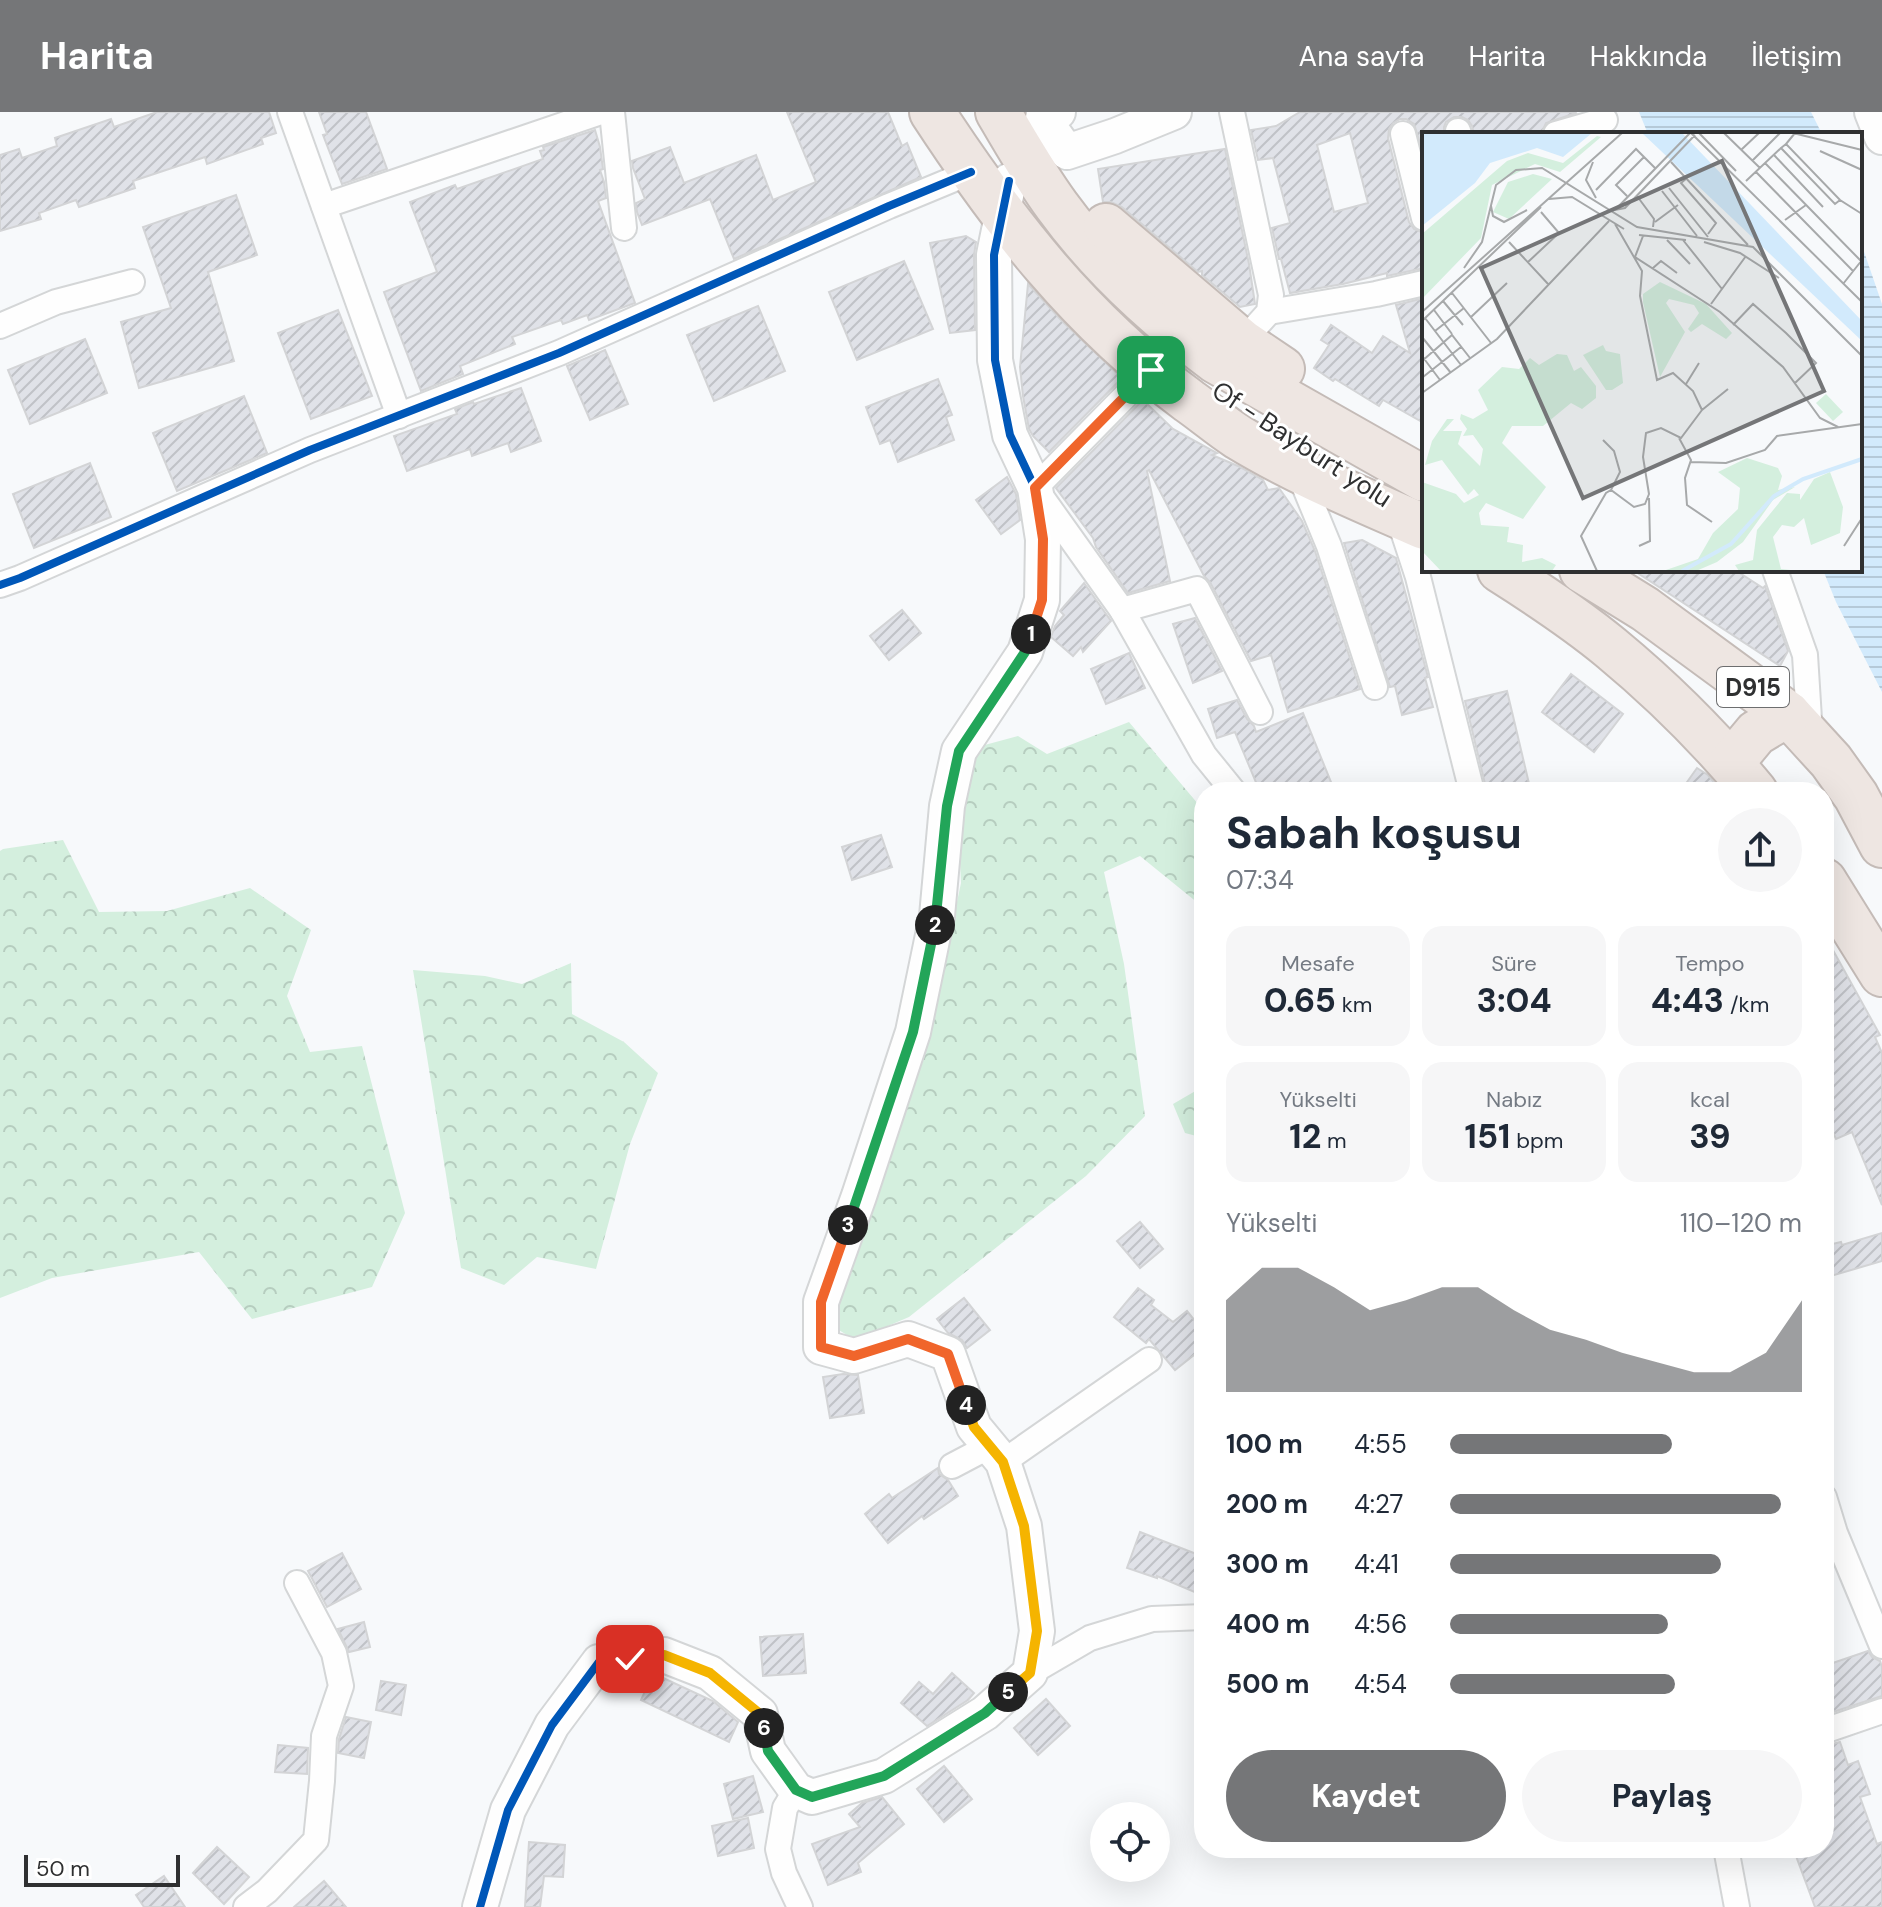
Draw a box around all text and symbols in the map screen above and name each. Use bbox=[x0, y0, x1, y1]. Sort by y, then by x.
text: Harita bbox=[40, 31, 154, 81]
text: Ana sayfa bbox=[1299, 38, 1425, 75]
text: Harita bbox=[1469, 38, 1546, 75]
text: Hakkında bbox=[1590, 38, 1707, 75]
text: İletişim bbox=[1751, 38, 1842, 75]
inset map bbox=[1422, 132, 1862, 572]
pin bbox=[1117, 336, 1185, 404]
icon: arrive bbox=[1129, 348, 1173, 392]
street label: Of - Bayburt yolu bbox=[1206, 373, 1398, 515]
pin: 1 bbox=[1011, 614, 1051, 654]
text: 1 bbox=[1027, 619, 1035, 648]
road number: D915 bbox=[1717, 667, 1789, 707]
text: Sabah koşusu bbox=[1226, 804, 1522, 862]
button: share bbox=[1718, 808, 1802, 892]
text: 07:34 bbox=[1226, 863, 1294, 897]
pin: 2 bbox=[915, 905, 955, 945]
text: 2 bbox=[929, 910, 941, 939]
text: Mesafe bbox=[1281, 949, 1355, 978]
text: Süre bbox=[1491, 949, 1537, 978]
text: Tempo bbox=[1675, 949, 1745, 978]
text: 0.65 bbox=[1264, 978, 1336, 1023]
text: 3:04 bbox=[1476, 978, 1552, 1023]
text: 4:43 bbox=[1651, 978, 1724, 1023]
text: km bbox=[1336, 990, 1372, 1019]
text: /km bbox=[1724, 990, 1769, 1019]
text: Yükselti bbox=[1279, 1085, 1357, 1114]
text: Nabız bbox=[1486, 1085, 1542, 1114]
text: kcal bbox=[1690, 1085, 1730, 1114]
text: 12 bbox=[1289, 1114, 1321, 1159]
text: 151 bbox=[1465, 1114, 1510, 1159]
text: 39 bbox=[1689, 1114, 1731, 1159]
text: m bbox=[1321, 1126, 1347, 1155]
text: bpm bbox=[1510, 1126, 1563, 1155]
pin: 3 bbox=[828, 1205, 868, 1245]
text: Yükselti bbox=[1226, 1206, 1317, 1240]
text: 110–120 m bbox=[1680, 1206, 1802, 1240]
text: 3 bbox=[841, 1210, 855, 1239]
pin: 4 bbox=[946, 1385, 986, 1425]
text: 4 bbox=[959, 1390, 973, 1419]
text: 100 m bbox=[1226, 1427, 1303, 1461]
text: 4:55 bbox=[1354, 1427, 1407, 1461]
text: 200 m bbox=[1226, 1487, 1308, 1521]
text: 4:27 bbox=[1354, 1487, 1403, 1521]
text: 300 m bbox=[1226, 1547, 1309, 1581]
text: 4:41 bbox=[1354, 1547, 1399, 1581]
text: 400 m bbox=[1226, 1607, 1310, 1641]
text: 4:56 bbox=[1354, 1607, 1407, 1641]
pin bbox=[596, 1625, 664, 1693]
icon: check bbox=[608, 1637, 652, 1681]
text: 500 m bbox=[1226, 1667, 1309, 1701]
text: 4:54 bbox=[1354, 1667, 1407, 1701]
pin: 5 bbox=[988, 1672, 1028, 1712]
text: 5 bbox=[1001, 1677, 1015, 1706]
pin: 6 bbox=[744, 1708, 784, 1748]
text: 6 bbox=[757, 1713, 771, 1742]
button: Kaydet bbox=[1226, 1750, 1506, 1842]
button: Paylaş bbox=[1522, 1750, 1802, 1842]
map controls bbox=[1090, 1802, 1170, 1882]
button: locate bbox=[1090, 1802, 1170, 1882]
scale bar bbox=[24, 1851, 180, 1887]
text: 50 m bbox=[36, 1854, 90, 1883]

